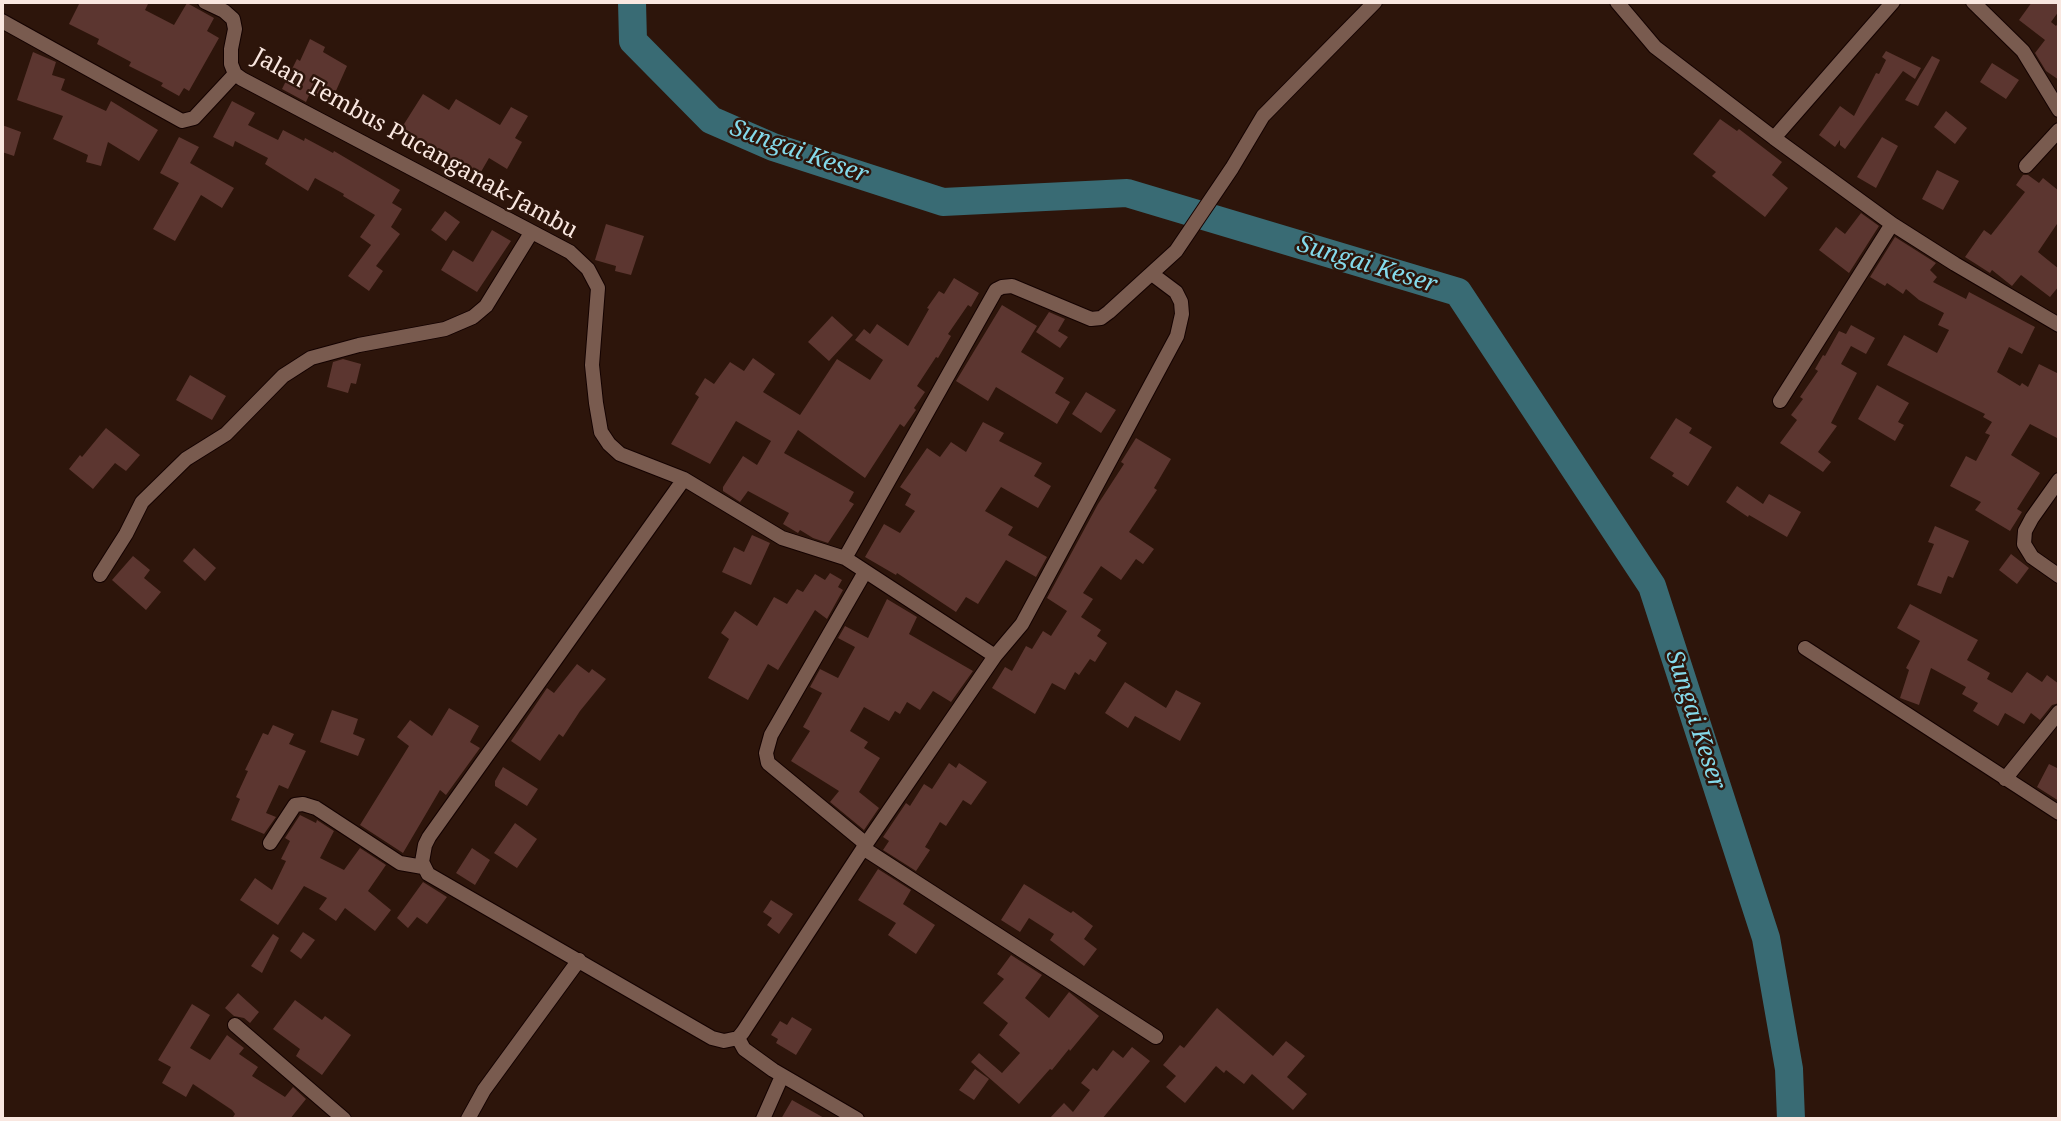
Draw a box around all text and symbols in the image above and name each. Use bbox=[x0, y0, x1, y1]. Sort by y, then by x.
street label: Jalan Tembus Pucanganak-Jambu bbox=[248, 43, 582, 245]
water label: Sungai Keser bbox=[726, 114, 872, 190]
water label: Sungai Keser bbox=[1293, 230, 1441, 300]
water label: Sungai Keser bbox=[1659, 647, 1731, 793]

